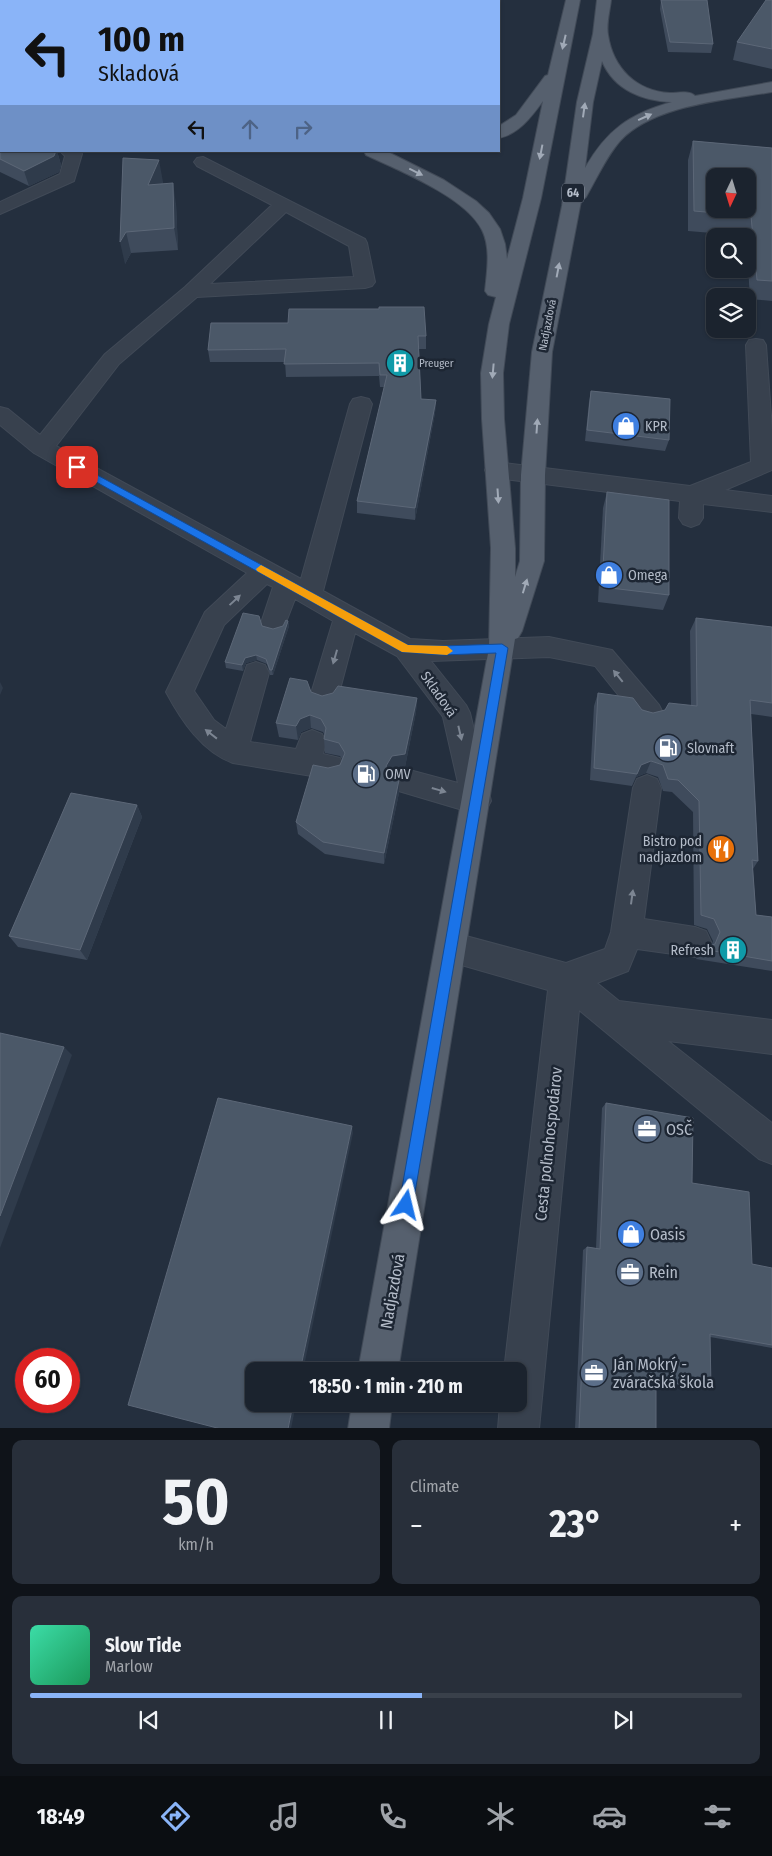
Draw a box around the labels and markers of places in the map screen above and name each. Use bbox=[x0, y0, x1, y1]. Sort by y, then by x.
building icon: Preuger bbox=[385, 348, 415, 378]
place label: Preuger bbox=[419, 357, 454, 370]
shop icon: KPR bbox=[611, 411, 641, 441]
place label: KPR bbox=[645, 418, 668, 435]
pin bbox=[56, 446, 98, 488]
shop icon: Omega bbox=[594, 560, 624, 590]
place label: Omega bbox=[628, 567, 668, 584]
fuel station icon: Slovnaft bbox=[653, 733, 683, 763]
place label: Slovnaft bbox=[687, 740, 735, 757]
fuel station icon: OMV bbox=[351, 759, 381, 789]
place label: OMV bbox=[385, 766, 412, 783]
place label: Bistro pod nadjazdom bbox=[639, 833, 702, 866]
restaurant icon: Bistro pod nadjazdom bbox=[706, 834, 736, 864]
building icon: Refresh bbox=[718, 935, 748, 965]
place label: Refresh bbox=[671, 942, 714, 959]
office icon: OSČ bbox=[632, 1114, 662, 1144]
place label: OSČ bbox=[666, 1119, 692, 1139]
shop icon: Oasis bbox=[616, 1219, 646, 1249]
place label: Oasis bbox=[650, 1225, 685, 1244]
office icon: Rein bbox=[615, 1257, 645, 1287]
place label: Rein bbox=[649, 1263, 678, 1282]
place label: Ján Mokrý - zváračská škola bbox=[613, 1355, 714, 1392]
office icon: Ján Mokrý - zváračská škola bbox=[579, 1358, 609, 1388]

